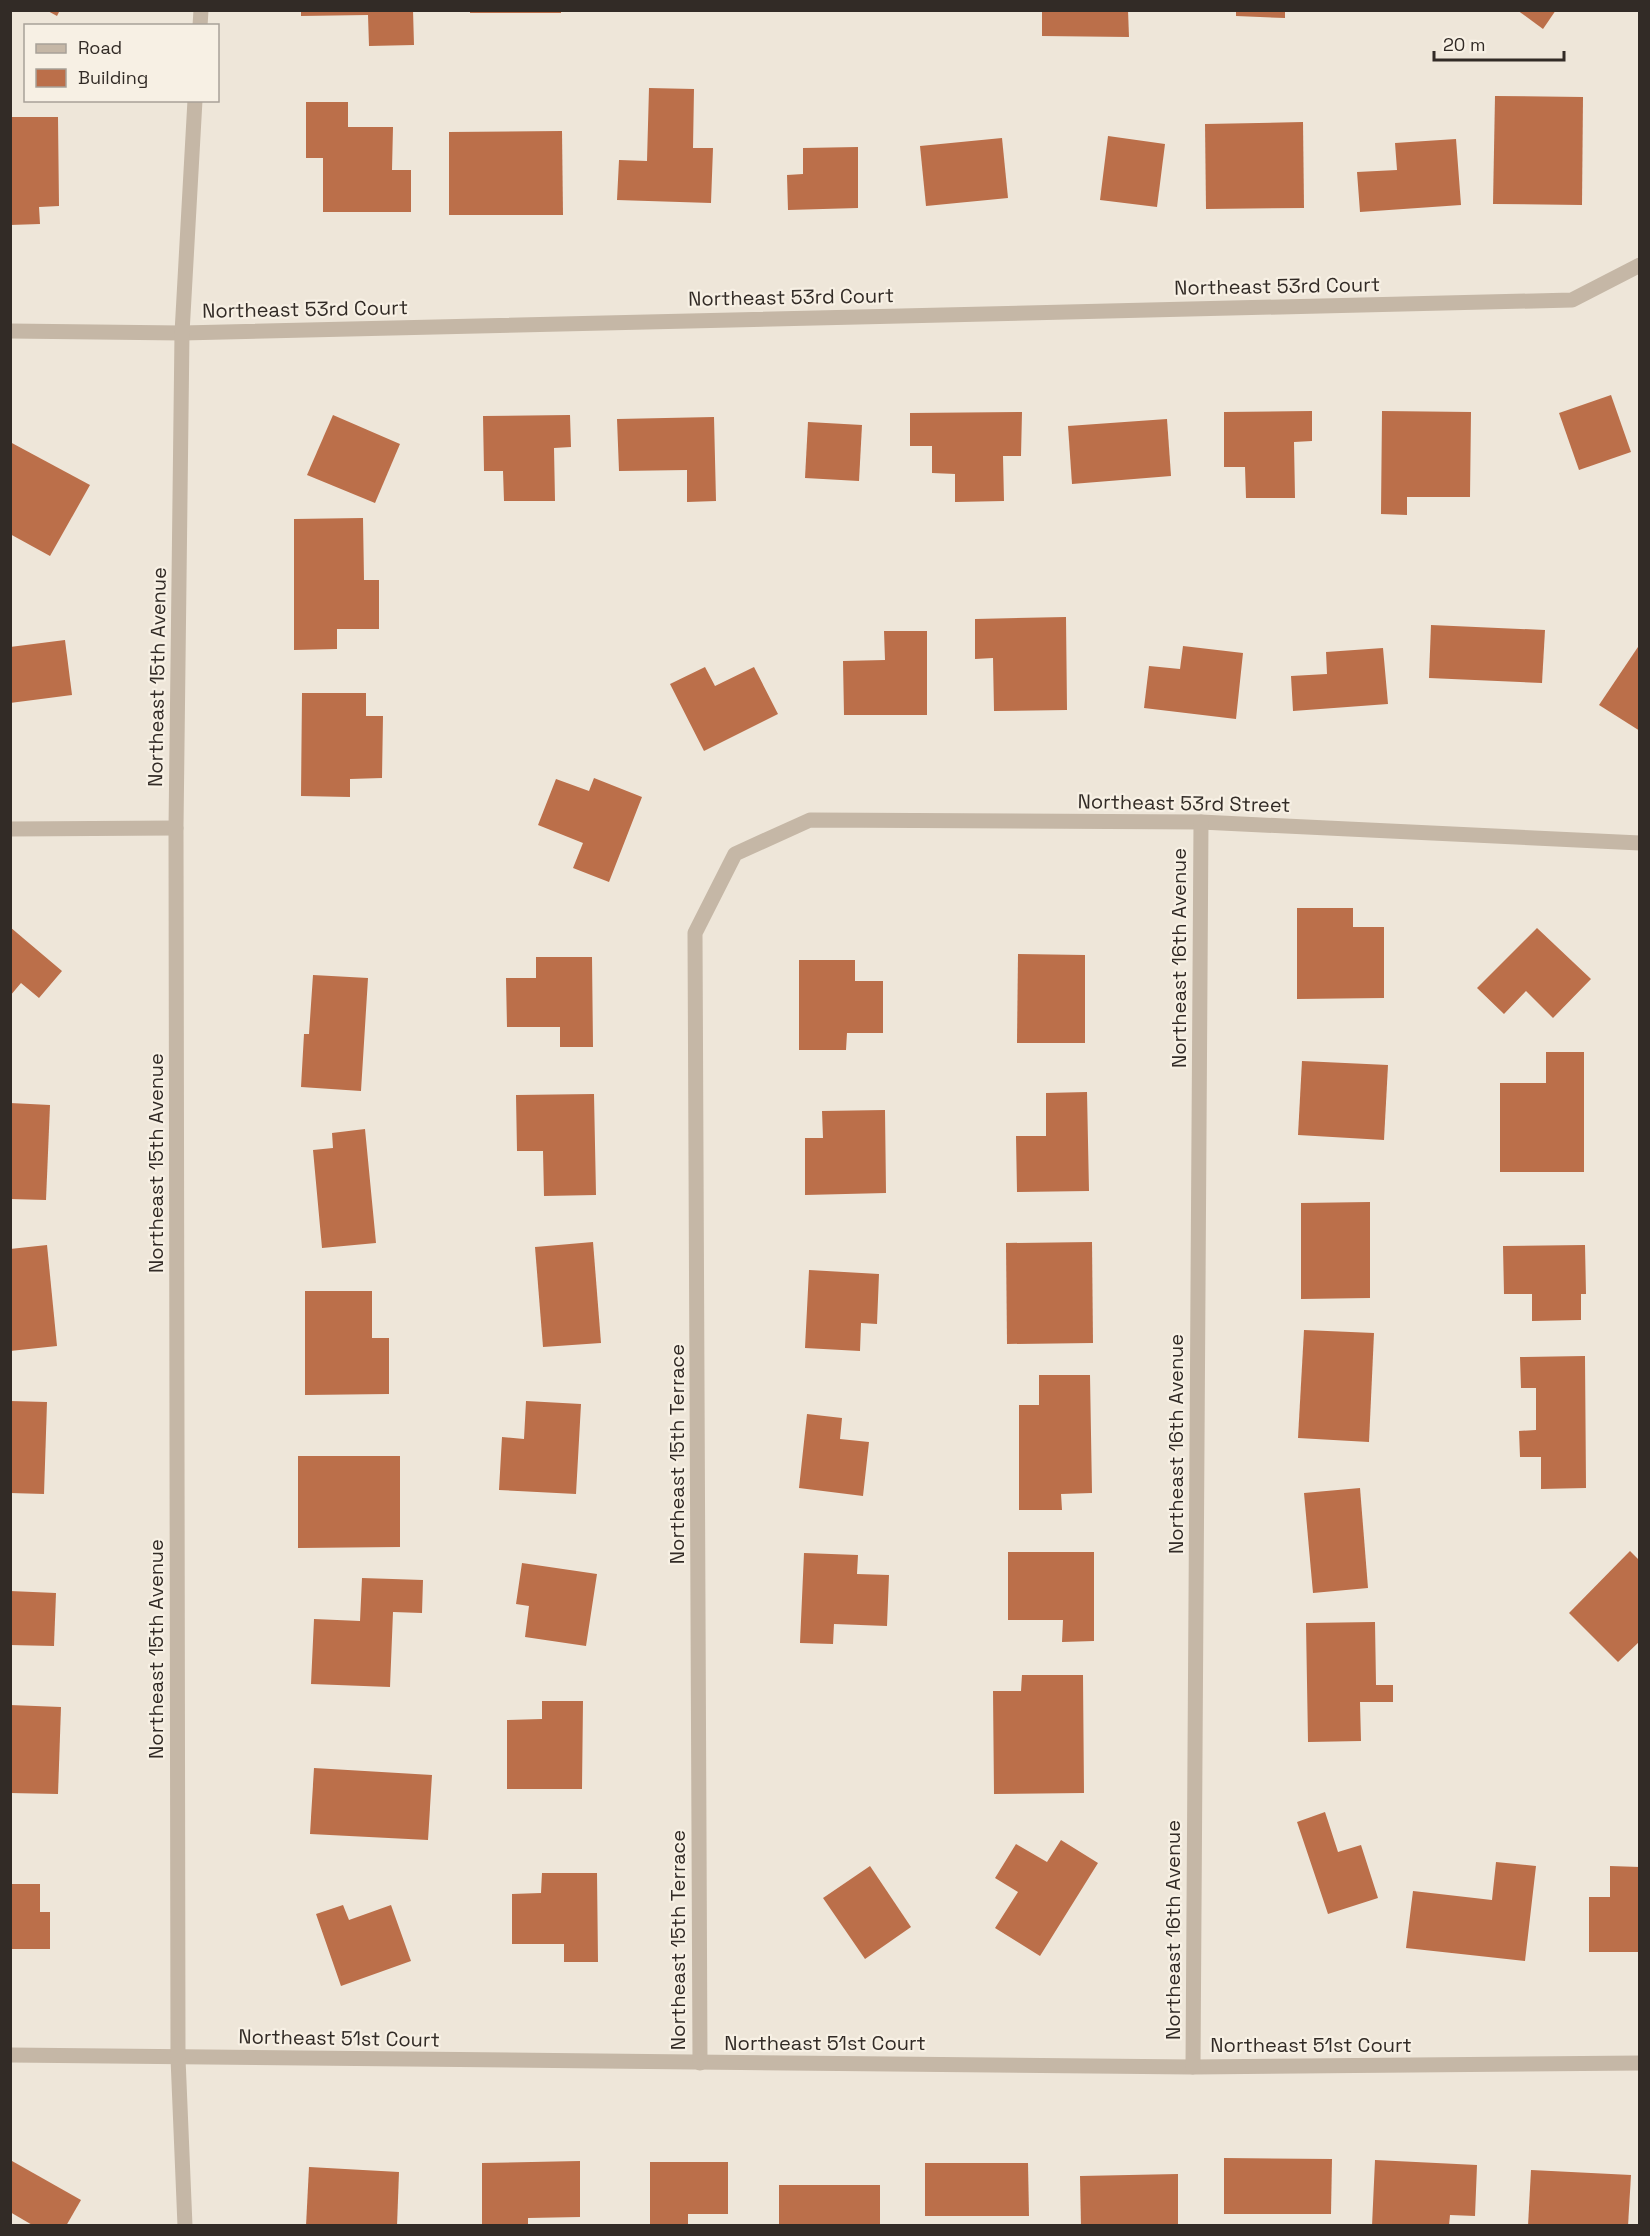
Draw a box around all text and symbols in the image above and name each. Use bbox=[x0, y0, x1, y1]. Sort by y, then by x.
legend bbox=[24, 24, 219, 102]
scale bar bbox=[1434, 24, 1564, 62]
text: 20 m bbox=[1443, 33, 1486, 56]
text: Road bbox=[78, 36, 122, 59]
text: Building bbox=[78, 66, 148, 89]
street label: Northeast 53rd Court bbox=[1174, 271, 1380, 301]
street label: Northeast 53rd Court bbox=[688, 282, 894, 312]
street label: Northeast 53rd Court bbox=[202, 294, 408, 324]
street label: Northeast 15th Avenue bbox=[142, 567, 172, 787]
street label: Northeast 53rd Street bbox=[1077, 788, 1291, 818]
street label: Northeast 16th Avenue bbox=[1166, 848, 1192, 1068]
street label: Northeast 15th Avenue bbox=[143, 1053, 169, 1273]
street label: Northeast 16th Avenue bbox=[1163, 1334, 1189, 1554]
street label: Northeast 15th Terrace bbox=[664, 1344, 690, 1564]
street label: Northeast 15th Avenue bbox=[143, 1539, 169, 1759]
street label: Northeast 16th Avenue bbox=[1160, 1820, 1186, 2040]
street label: Northeast 15th Terrace bbox=[665, 1830, 691, 2050]
street label: Northeast 51st Court bbox=[238, 2023, 440, 2053]
street label: Northeast 51st Court bbox=[724, 2030, 926, 2056]
street label: Northeast 51st Court bbox=[1210, 2032, 1412, 2058]

